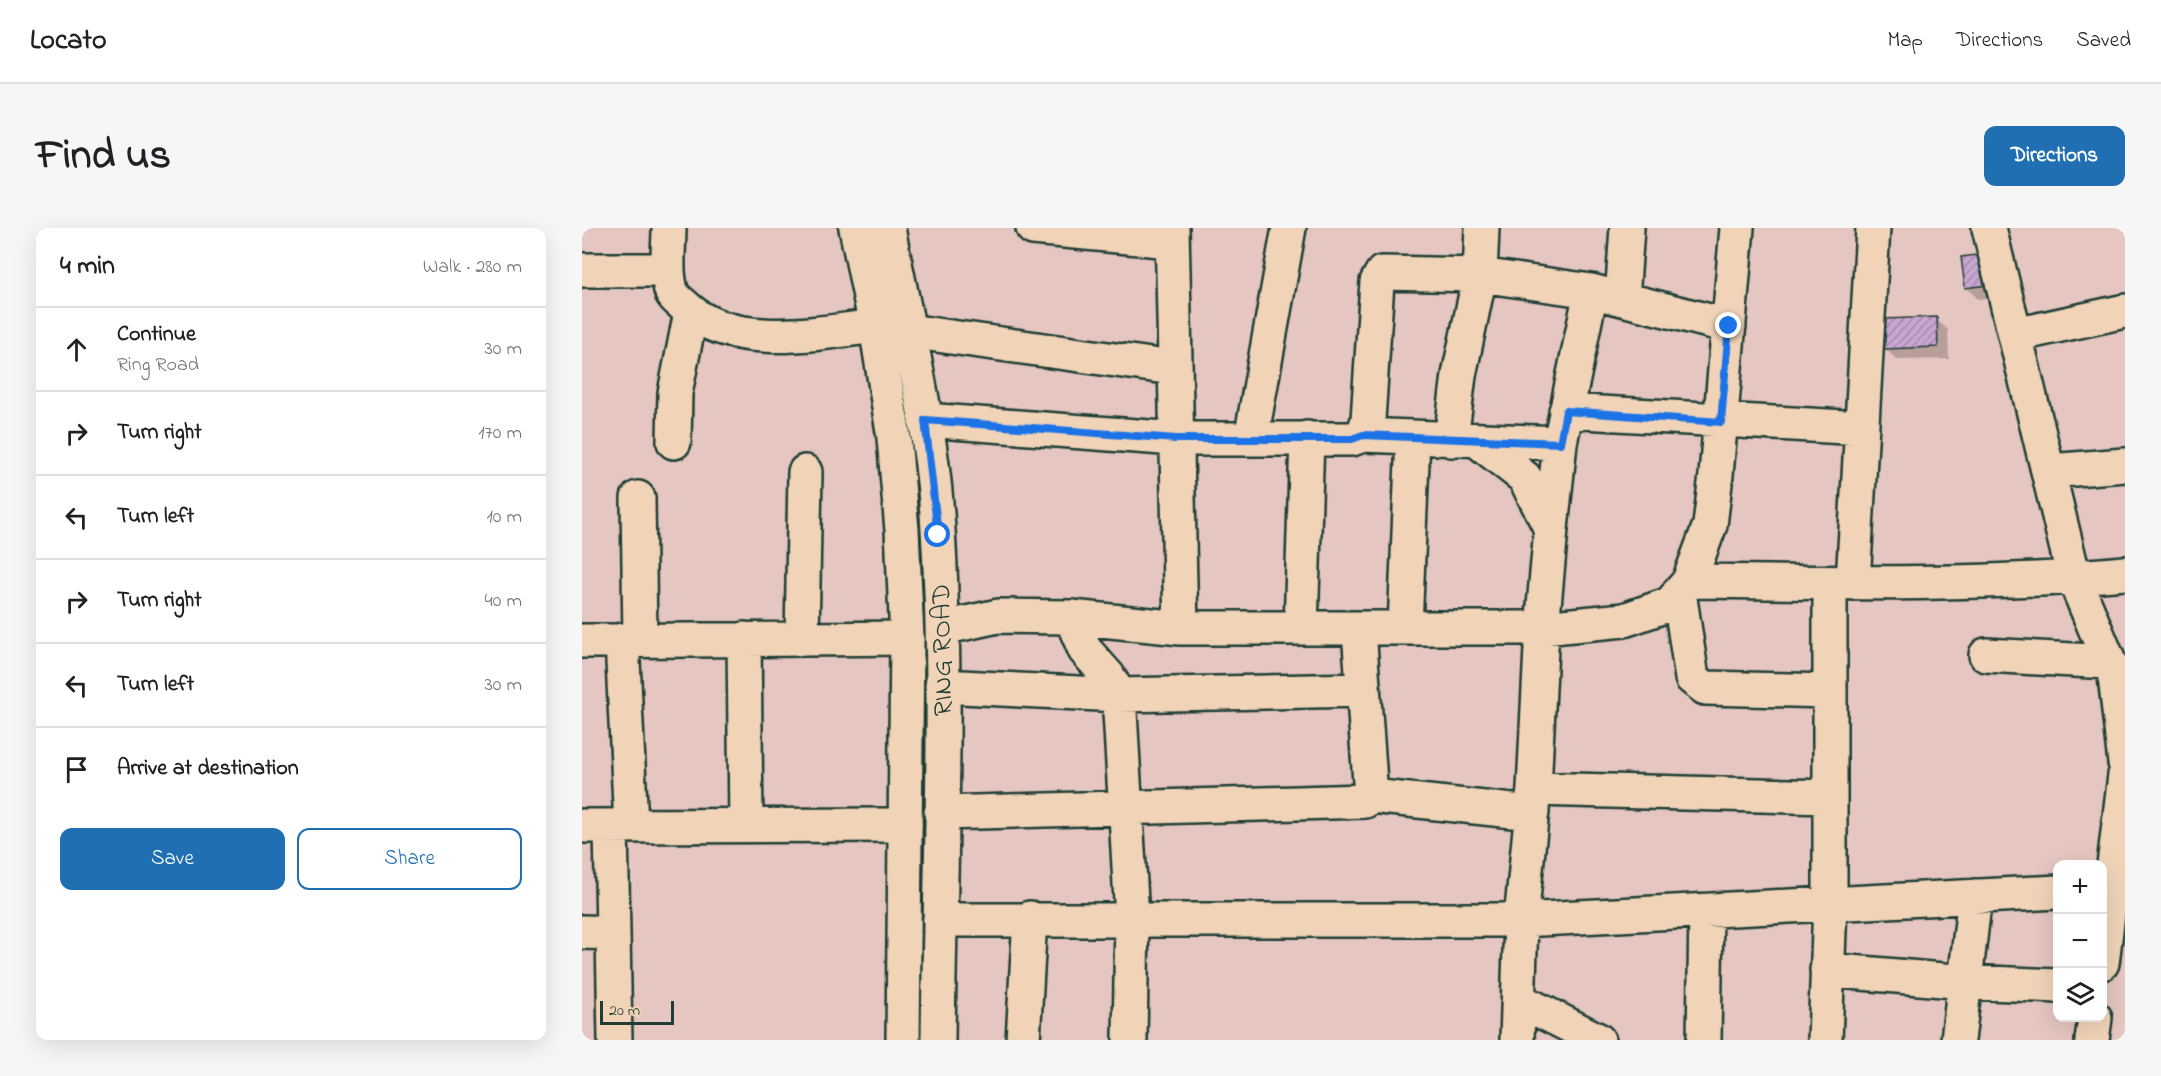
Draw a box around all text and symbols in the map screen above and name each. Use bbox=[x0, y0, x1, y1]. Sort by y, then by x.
text: Locato bbox=[30, 21, 106, 62]
text: Map bbox=[1887, 26, 1923, 56]
text: Directions bbox=[1956, 26, 2043, 56]
text: Saved bbox=[2076, 26, 2131, 56]
text: Find us bbox=[36, 126, 171, 187]
button: Directions bbox=[1984, 126, 2125, 186]
text: 4 min bbox=[60, 248, 115, 286]
text: Walk · 280 m bbox=[423, 253, 522, 282]
route end bbox=[1715, 312, 1741, 338]
text: Continue bbox=[117, 319, 196, 351]
icon: ahead bbox=[60, 333, 93, 366]
text: 30 m bbox=[485, 335, 522, 364]
text: Ring Road bbox=[117, 351, 199, 380]
icon: right bbox=[60, 417, 93, 450]
text: Turn right bbox=[117, 417, 202, 449]
text: 170 m bbox=[478, 419, 522, 448]
icon: left bbox=[60, 501, 93, 534]
text: Turn left bbox=[117, 501, 194, 533]
text: 10 m bbox=[486, 503, 522, 532]
route start bbox=[924, 521, 950, 547]
street label: RING ROAD bbox=[923, 583, 964, 717]
icon: right bbox=[60, 585, 93, 618]
text: Turn right bbox=[117, 585, 202, 617]
text: 40 m bbox=[485, 587, 522, 616]
icon: left bbox=[60, 669, 93, 702]
text: Turn left bbox=[117, 669, 194, 701]
text: 30 m bbox=[485, 671, 522, 700]
icon: arrive bbox=[60, 753, 93, 786]
text: Arrive at destination bbox=[117, 753, 299, 785]
button: Save bbox=[60, 828, 285, 890]
button: Share bbox=[297, 828, 522, 890]
map controls bbox=[2053, 860, 2107, 1022]
button: + bbox=[2053, 860, 2107, 914]
button: − bbox=[2053, 914, 2107, 968]
button: layers bbox=[2053, 968, 2107, 1022]
scale bar bbox=[600, 998, 674, 1026]
text: 20 m bbox=[609, 999, 640, 1023]

